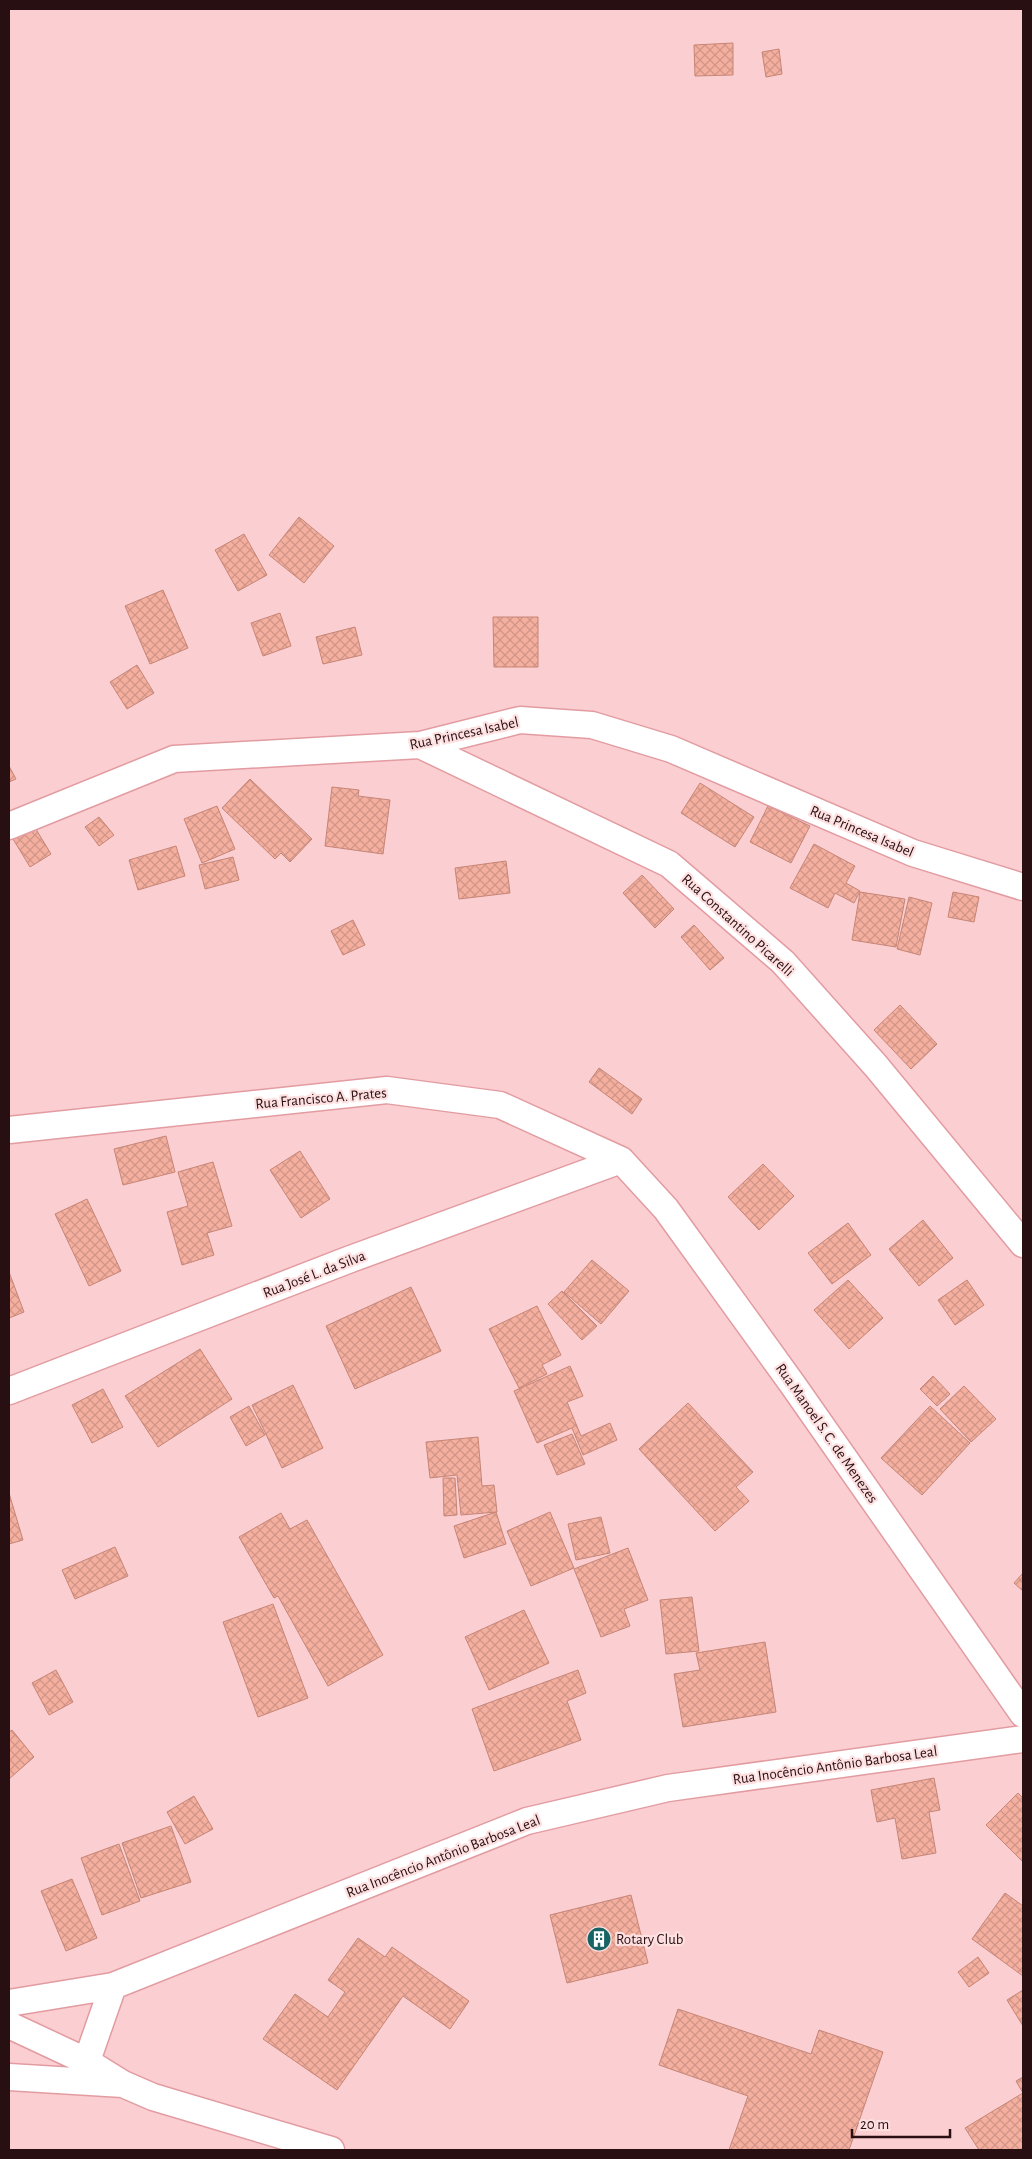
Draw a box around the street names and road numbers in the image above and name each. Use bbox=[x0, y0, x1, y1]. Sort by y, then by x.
street label: Rua Princesa Isabel bbox=[408, 715, 520, 752]
street label: Rua Princesa Isabel bbox=[808, 803, 916, 860]
street label: Rua Constantino Picarelli bbox=[679, 871, 797, 979]
street label: Rua Francisco A. Prates bbox=[255, 1085, 387, 1112]
street label: Rua José L. da Silva bbox=[261, 1248, 368, 1301]
street label: Rua Manoel S. C. de Menezes bbox=[773, 1361, 880, 1506]
street label: Rua Inocêncio Antônio Barbosa Leal bbox=[732, 1744, 938, 1787]
street label: Rua Inocêncio Antônio Barbosa Leal bbox=[344, 1812, 542, 1900]

